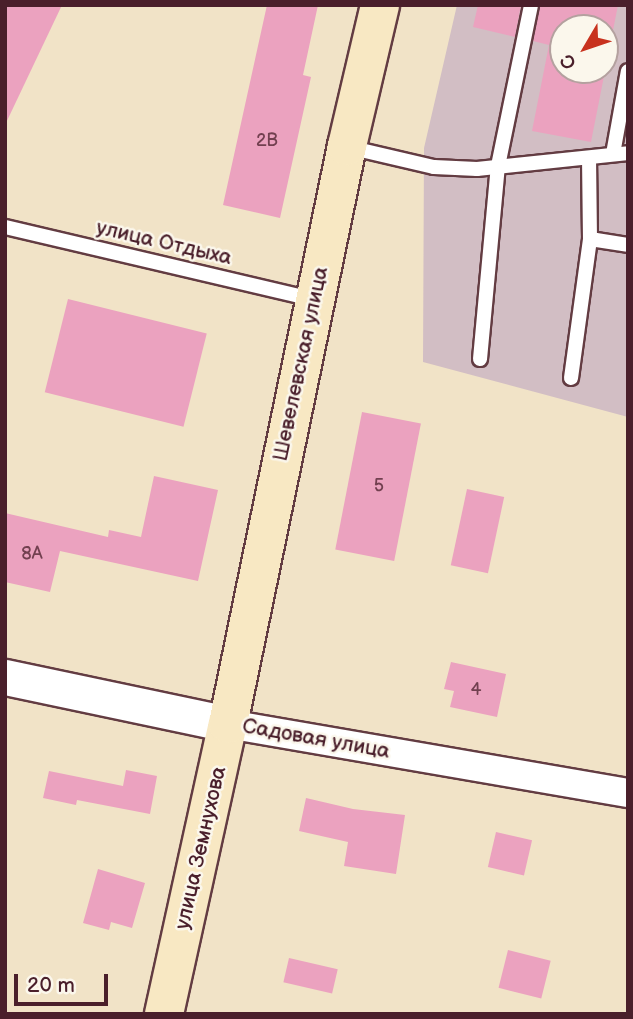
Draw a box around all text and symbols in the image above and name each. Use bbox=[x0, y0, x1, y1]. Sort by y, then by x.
north arrow bbox=[549, 14, 619, 84]
text: С bbox=[556, 49, 582, 74]
house number: 2В bbox=[256, 130, 278, 152]
street label: улица Отдыха bbox=[94, 215, 234, 271]
street label: Шевелевская улица bbox=[268, 264, 334, 464]
house number: 5 bbox=[374, 475, 384, 497]
house number: 8А bbox=[21, 543, 43, 565]
house number: 4 bbox=[471, 679, 481, 701]
street label: Садовая улица bbox=[240, 714, 392, 764]
street label: улица Земнухова bbox=[170, 764, 232, 932]
scale bar bbox=[18, 960, 112, 1004]
text: 20 m bbox=[27, 973, 75, 998]

